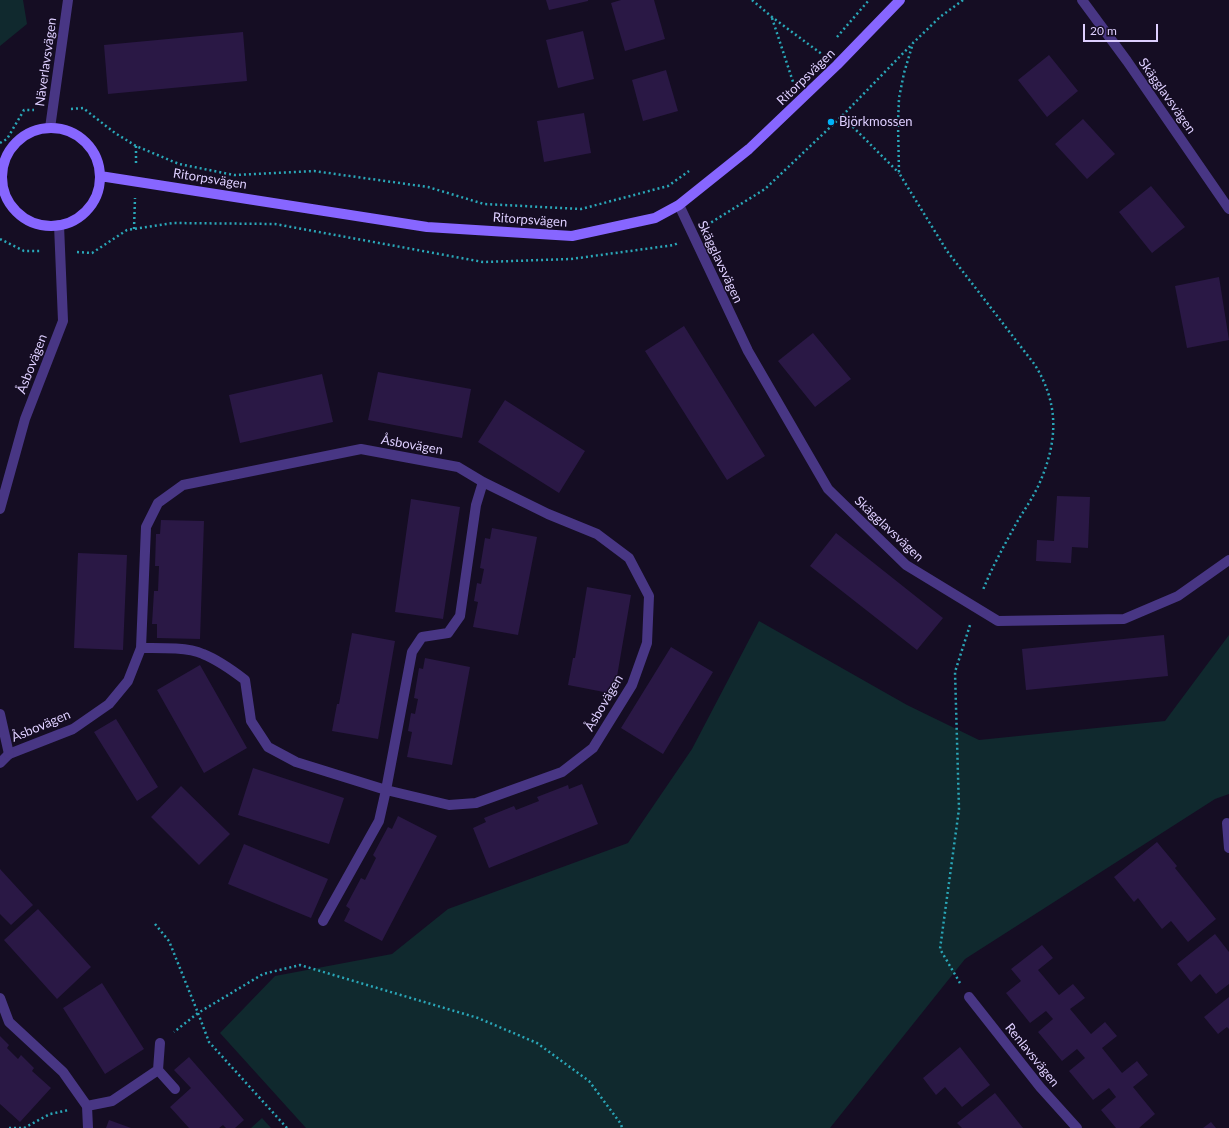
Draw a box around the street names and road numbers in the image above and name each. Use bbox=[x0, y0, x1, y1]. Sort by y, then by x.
street label: Näverlavsvägen bbox=[32, 17, 60, 107]
street label: Ritorpsvägen bbox=[774, 46, 838, 108]
street label: Skägglavsvägen bbox=[1135, 55, 1199, 137]
street label: Ritorpsvägen bbox=[172, 165, 248, 193]
street label: Ritorpsvägen bbox=[492, 210, 568, 230]
street label: Skägglavsvägen bbox=[694, 218, 746, 306]
street label: Åsbovägen bbox=[13, 332, 51, 396]
street label: Åsbovägen bbox=[380, 432, 444, 458]
street label: Skägglavsvägen bbox=[851, 493, 927, 565]
street label: Åsbovägen bbox=[582, 672, 626, 734]
street label: Åsbovägen bbox=[9, 707, 73, 745]
street label: Renlavsvägen bbox=[1002, 1020, 1062, 1090]

